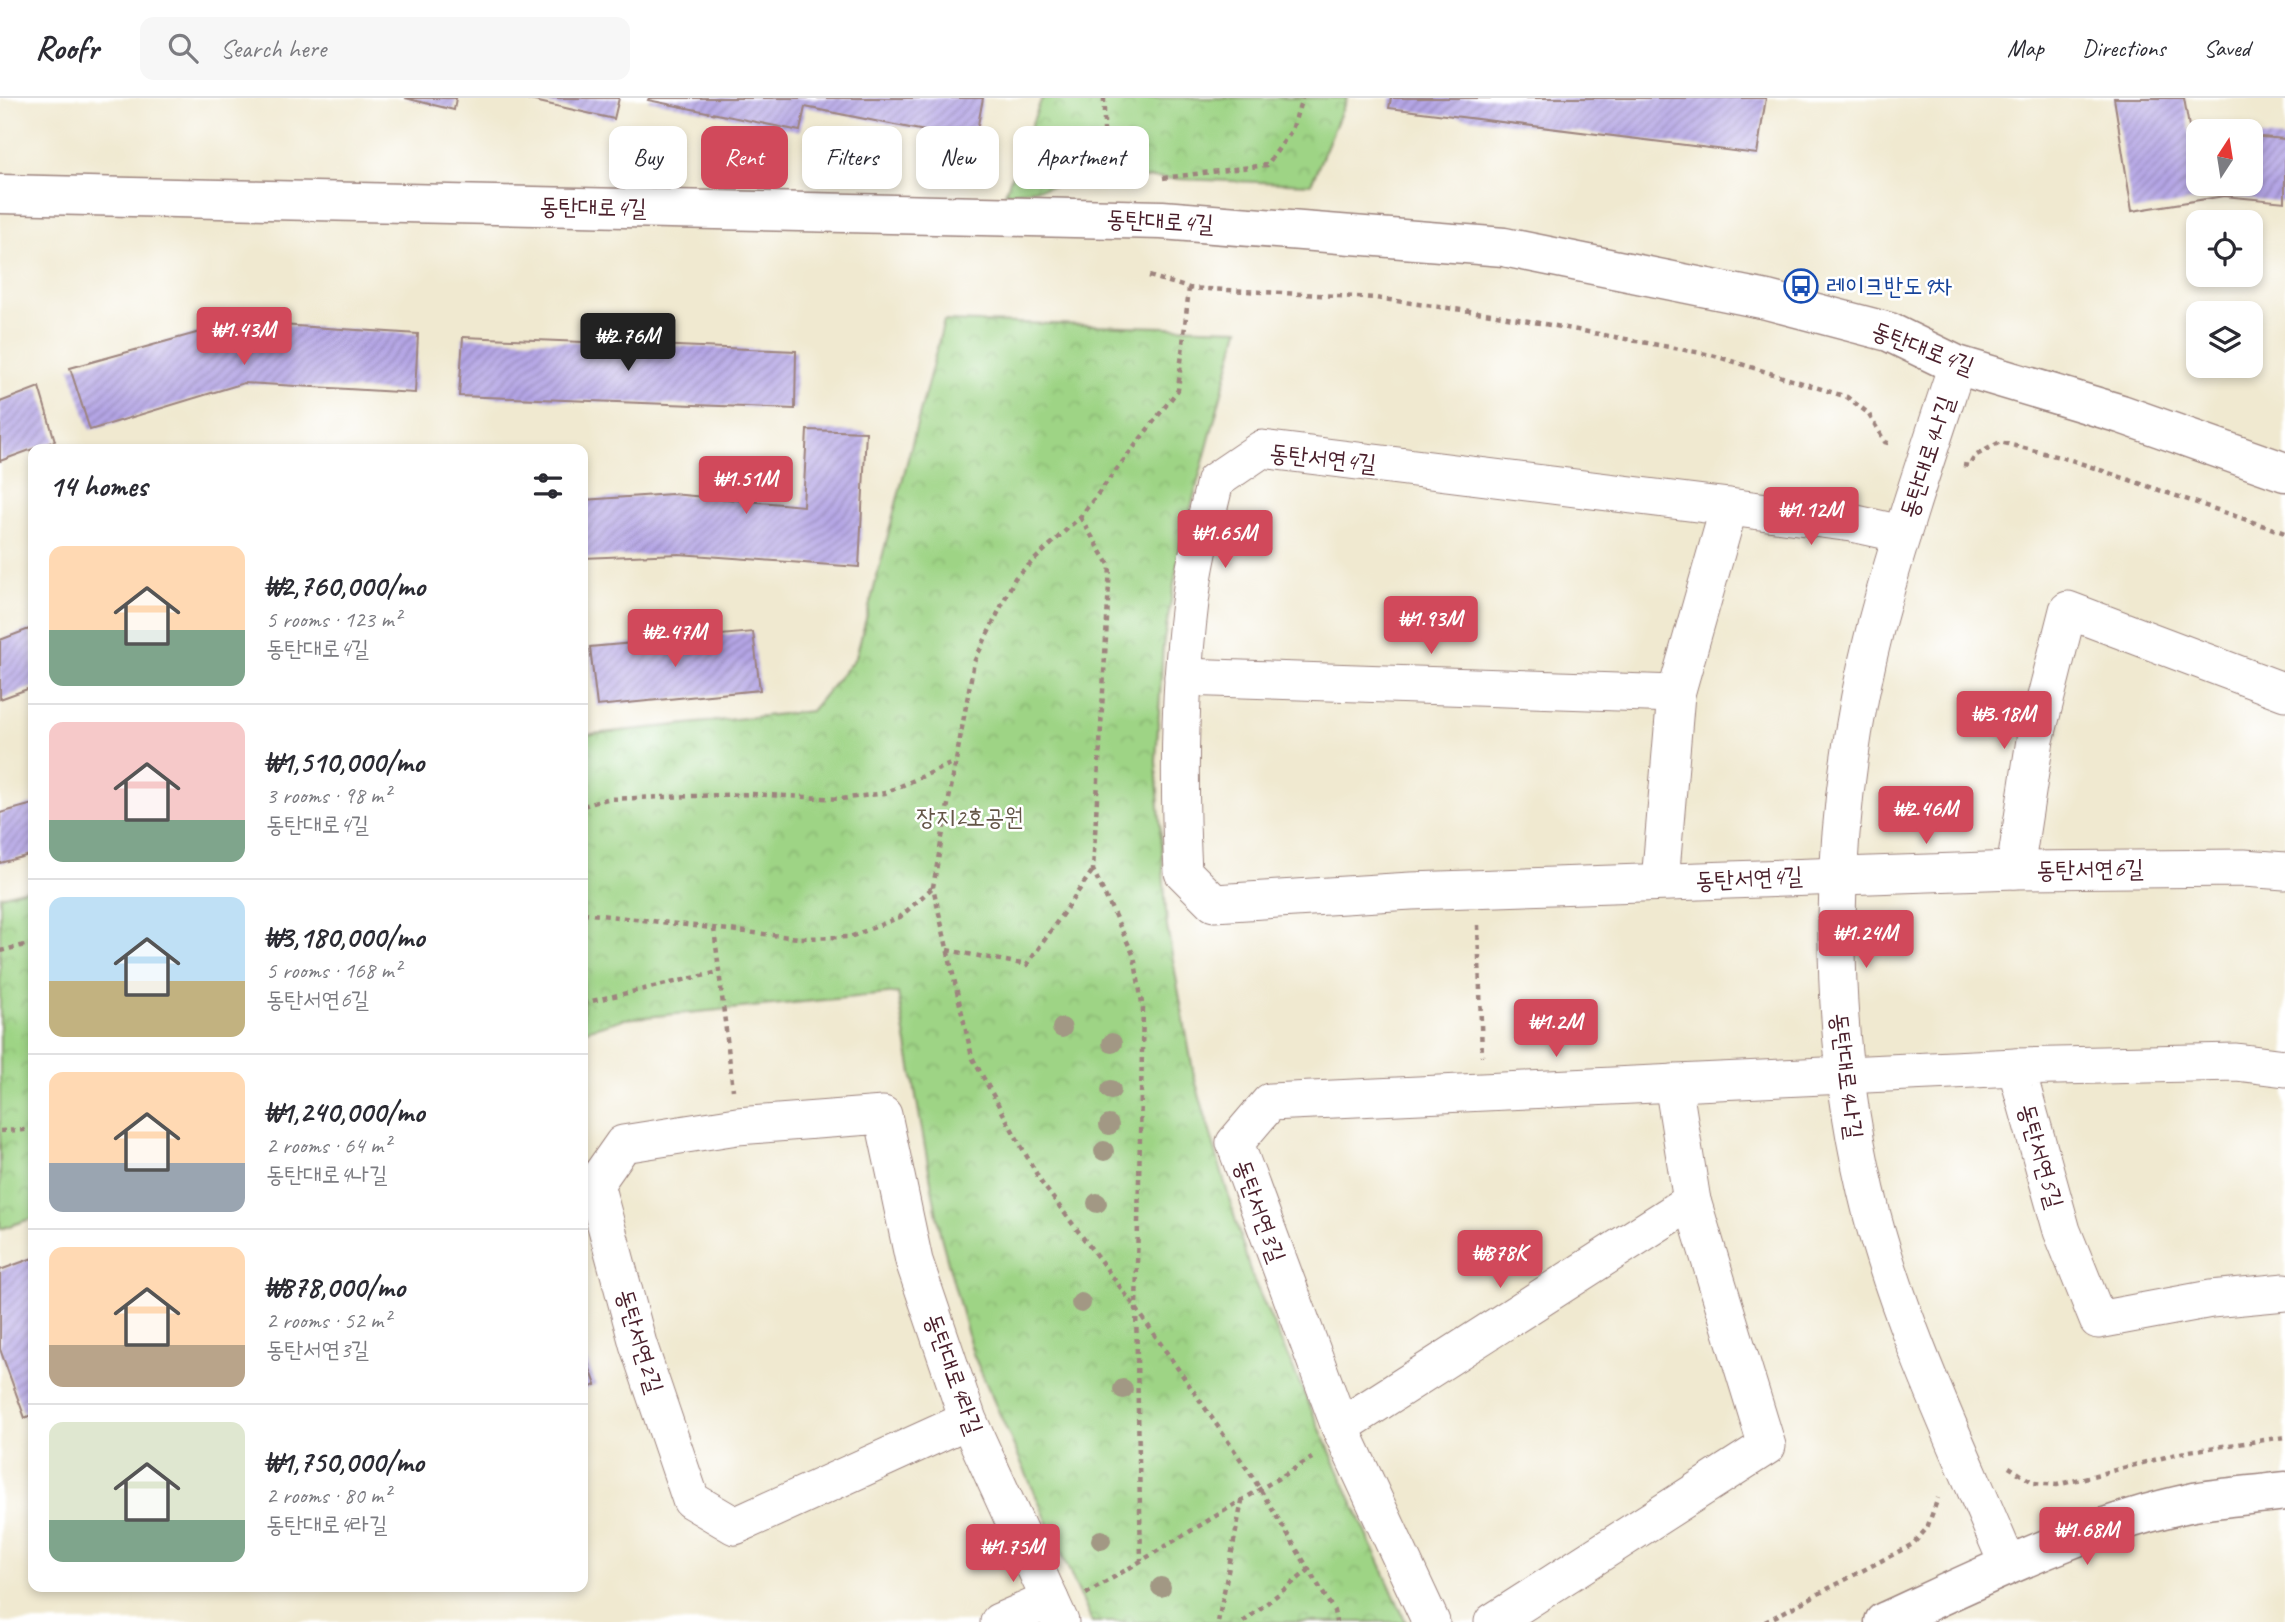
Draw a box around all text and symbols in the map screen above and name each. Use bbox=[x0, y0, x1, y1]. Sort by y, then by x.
search box bbox=[140, 17, 630, 80]
text: Roofr bbox=[35, 27, 98, 69]
icon: search bbox=[164, 29, 202, 67]
text: Search here bbox=[220, 32, 326, 65]
text: Map bbox=[2007, 33, 2044, 63]
text: Directions bbox=[2082, 33, 2165, 63]
text: Saved bbox=[2203, 33, 2250, 63]
north arrow bbox=[2186, 119, 2263, 196]
map controls bbox=[2186, 119, 2263, 378]
chip: Buy bbox=[609, 126, 687, 189]
chip: Rent bbox=[701, 126, 788, 189]
chip: Filters bbox=[802, 126, 902, 189]
chip: New bbox=[916, 126, 999, 189]
chip: Apartment bbox=[1013, 126, 1149, 189]
street label: 동탄대로4길 bbox=[539, 191, 647, 223]
street label: 동탄대로4길 bbox=[1106, 203, 1214, 239]
button: locate bbox=[2186, 210, 2263, 287]
bus stop icon: 레이크반도9차 bbox=[1782, 267, 1820, 305]
place label: 레이크반도9차 bbox=[1826, 271, 1953, 301]
button: layers bbox=[2186, 301, 2263, 378]
pin: ₩1.43M bbox=[187, 308, 301, 367]
pin: ₩2.76M bbox=[571, 314, 685, 373]
text: ₩1.43M bbox=[213, 315, 275, 344]
street label: 동탄대로4길 bbox=[1868, 315, 1978, 381]
text: ₩2.76M bbox=[596, 321, 660, 350]
street label: 동탄대로4나길 bbox=[1893, 392, 1961, 522]
street label: 동탄서연4길 bbox=[1268, 437, 1378, 479]
pin: ₩1.51M bbox=[689, 456, 803, 516]
text: ₩1.51M bbox=[715, 464, 777, 493]
text: 14 homes bbox=[49, 467, 147, 505]
icon: filters bbox=[529, 467, 567, 505]
pin: ₩1.12M bbox=[1754, 488, 1868, 547]
text: ₩1.12M bbox=[1780, 495, 1842, 524]
pin: ₩1.65M bbox=[1168, 510, 1282, 570]
text: ₩1.65M bbox=[1194, 518, 1256, 547]
text: ₩2,760,000/mo bbox=[266, 567, 425, 605]
icon: home bbox=[105, 574, 189, 658]
pin: ₩1.93M bbox=[1374, 596, 1488, 656]
text: ₩1.93M bbox=[1400, 604, 1462, 633]
text: 5 rooms · 123 m² bbox=[266, 605, 401, 634]
pin: ₩2.47M bbox=[618, 610, 732, 669]
text: ₩2.47M bbox=[644, 617, 706, 646]
text: 동탄대로4길 bbox=[266, 634, 369, 663]
pin: ₩3.18M bbox=[1947, 692, 2061, 751]
text: ₩3.18M bbox=[1973, 699, 2035, 728]
text: ₩1,510,000/mo bbox=[266, 743, 424, 781]
icon: home bbox=[105, 750, 189, 834]
text: 3 rooms · 98 m² bbox=[266, 781, 390, 810]
pin: ₩2.46M bbox=[1869, 786, 1983, 846]
text: ₩2.46M bbox=[1894, 794, 1958, 823]
park label: 장지2호공원 bbox=[916, 802, 1024, 832]
text: 동탄대로4길 bbox=[266, 810, 369, 839]
street label: 동탄서연6길 bbox=[2036, 853, 2144, 885]
street label: 동탄서연4길 bbox=[1695, 860, 1803, 896]
pin: ₩1.24M bbox=[1809, 910, 1923, 970]
text: ₩3,180,000/mo bbox=[266, 918, 424, 956]
text: ₩1.24M bbox=[1835, 918, 1897, 947]
icon: home bbox=[105, 925, 189, 1009]
text: 5 rooms · 168 m² bbox=[266, 956, 401, 985]
text: 동탄서연6길 bbox=[266, 985, 369, 1014]
pin: ₩1.2M bbox=[1507, 1000, 1605, 1059]
text: ₩1.2M bbox=[1530, 1007, 1582, 1036]
street label: 동탄대로4나길 bbox=[1824, 1011, 1870, 1141]
text: ₩1,240,000/mo bbox=[266, 1093, 424, 1131]
icon: home bbox=[105, 1100, 189, 1184]
street label: 동탄서연5길 bbox=[2012, 1100, 2070, 1212]
text: 2 rooms · 64 m² bbox=[266, 1131, 390, 1160]
street label: 동탄서연3길 bbox=[1228, 1155, 1292, 1267]
text: 동탄대로4나길 bbox=[266, 1160, 387, 1189]
pin: ₩878K bbox=[1451, 1230, 1549, 1290]
text: ₩878K bbox=[1474, 1238, 1527, 1267]
text: ₩878,000/mo bbox=[266, 1268, 405, 1306]
icon: home bbox=[105, 1275, 189, 1359]
street label: 동탄서연2길 bbox=[610, 1285, 670, 1397]
text: 2 rooms · 52 m² bbox=[266, 1306, 390, 1335]
street label: 동탄대로4라길 bbox=[918, 1309, 990, 1439]
text: 동탄서연3길 bbox=[266, 1335, 369, 1364]
text: ₩1,750,000/mo bbox=[266, 1443, 424, 1481]
icon: home bbox=[105, 1450, 189, 1534]
text: 2 rooms · 80 m² bbox=[266, 1481, 390, 1510]
pin: ₩1.68M bbox=[2030, 1508, 2144, 1567]
text: 동탄대로4라길 bbox=[266, 1510, 387, 1539]
text: ₩1.68M bbox=[2055, 1515, 2119, 1544]
pin: ₩1.75M bbox=[956, 1524, 1070, 1584]
text: ₩1.75M bbox=[982, 1532, 1044, 1561]

